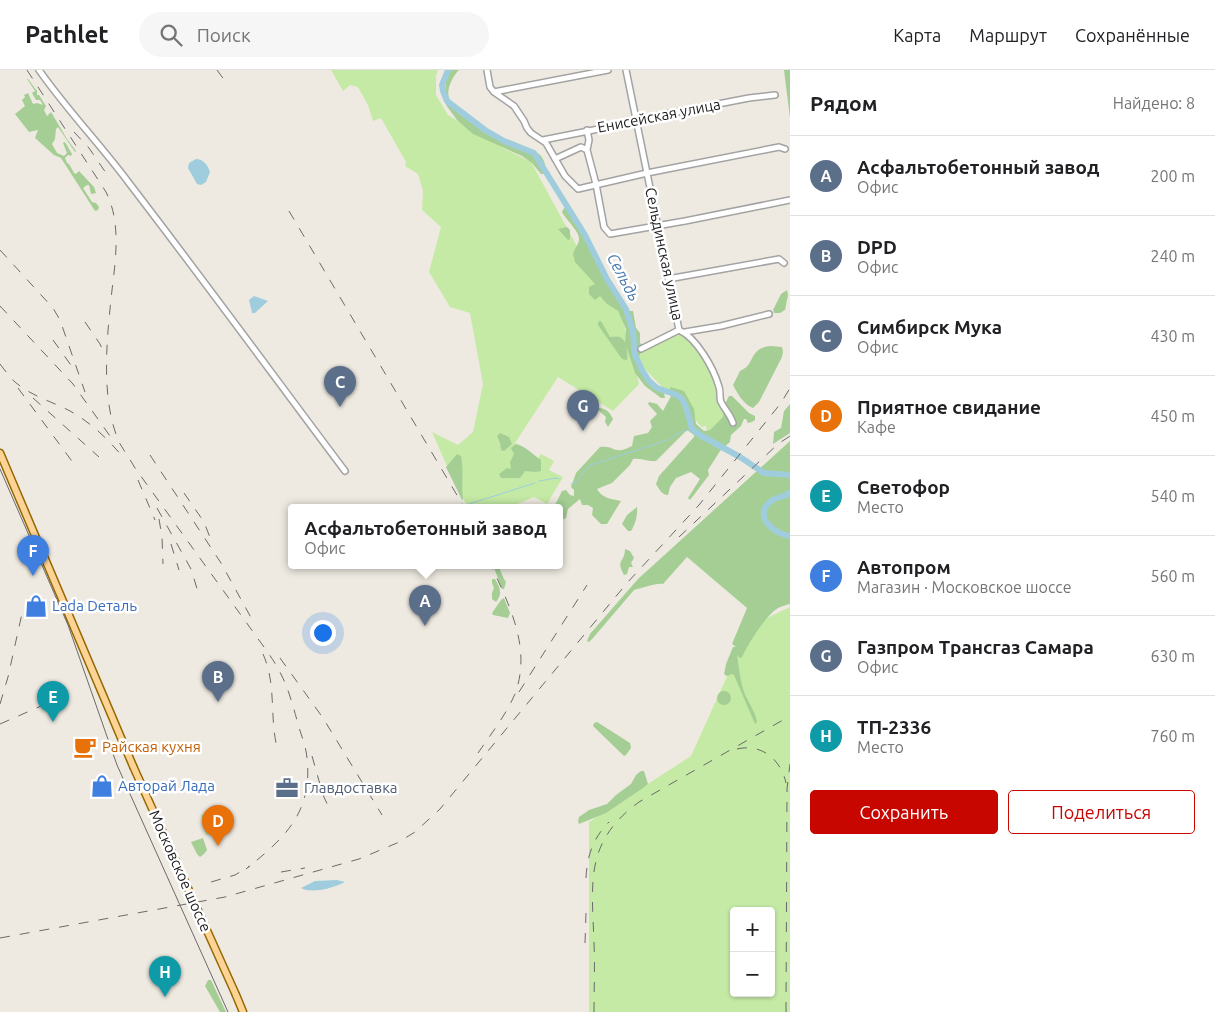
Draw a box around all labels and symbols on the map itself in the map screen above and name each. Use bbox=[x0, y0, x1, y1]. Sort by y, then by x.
street label: Енисейская улица bbox=[596, 95, 722, 136]
street label: Сельдинская улица bbox=[642, 186, 687, 322]
water label: Сельдь bbox=[604, 250, 644, 304]
pin: C bbox=[324, 366, 356, 407]
pin: G bbox=[567, 390, 599, 431]
pin: F bbox=[17, 535, 49, 576]
pin: A bbox=[409, 585, 441, 626]
shop icon: Lada Dеталь bbox=[23, 593, 49, 619]
place label: Lada Dеталь bbox=[52, 597, 137, 614]
your location bbox=[310, 620, 336, 646]
pin: B bbox=[202, 661, 234, 702]
pin: E bbox=[37, 681, 69, 722]
cafe icon: Райская кухня bbox=[72, 734, 98, 760]
place label: Райская кухня bbox=[102, 738, 201, 755]
shop icon: Авторай Лада bbox=[89, 773, 115, 799]
office icon: Главдоставка bbox=[274, 775, 300, 801]
place label: Авторай Лада bbox=[118, 777, 215, 794]
place label: Главдоставка bbox=[304, 779, 398, 796]
pin: D bbox=[202, 805, 234, 846]
street label: Московское шоссе bbox=[146, 807, 215, 934]
pin: H bbox=[149, 956, 181, 997]

